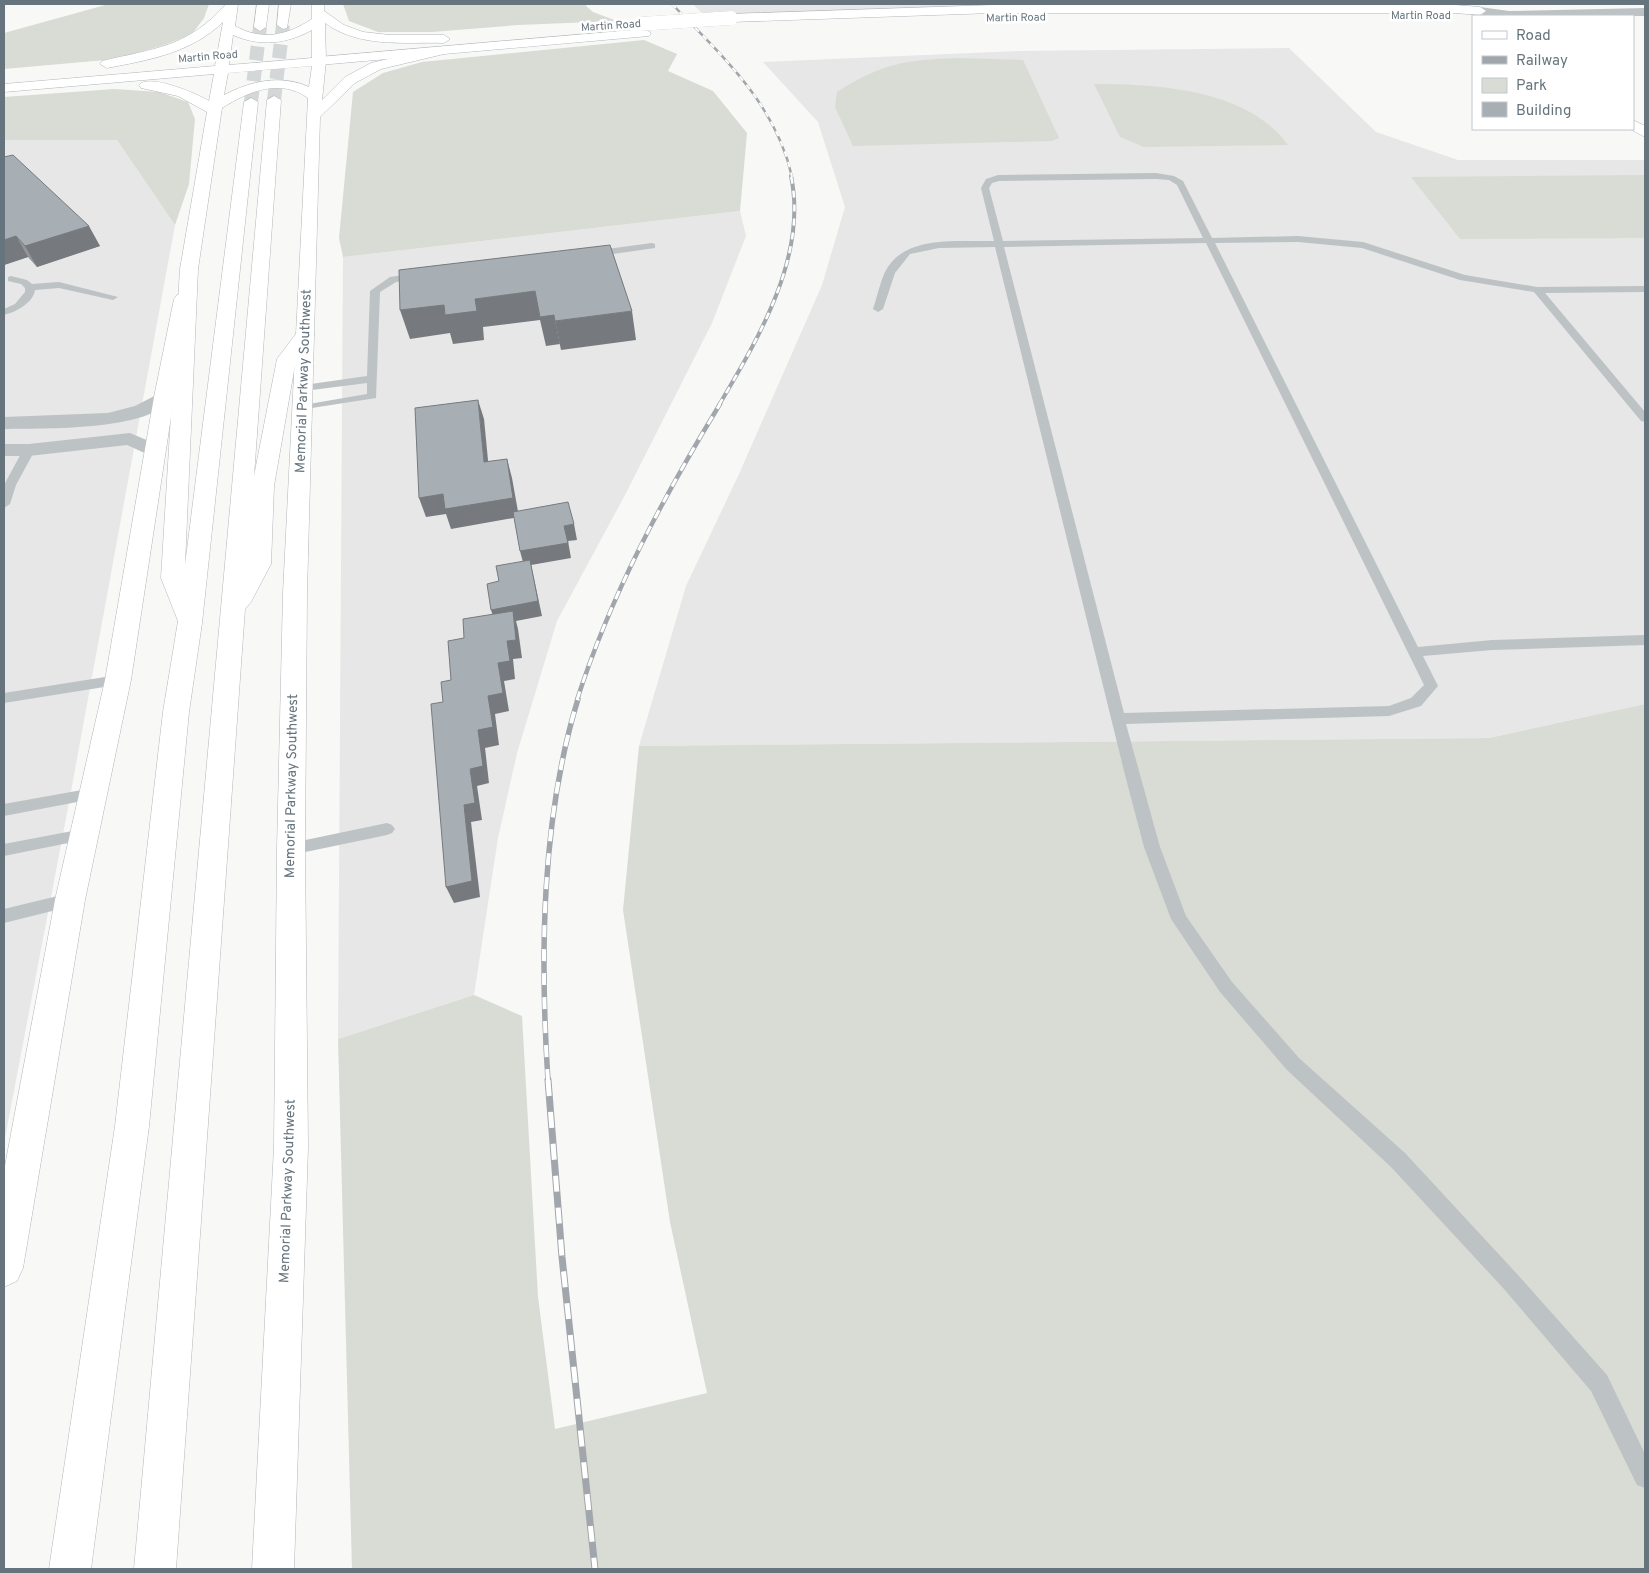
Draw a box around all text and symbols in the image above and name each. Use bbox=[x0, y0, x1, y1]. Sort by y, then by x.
street label: Martin Road bbox=[1391, 9, 1451, 23]
street label: Martin Road bbox=[986, 10, 1046, 26]
legend bbox=[1472, 15, 1634, 130]
street label: Martin Road bbox=[581, 17, 641, 35]
text: Road bbox=[1516, 27, 1551, 46]
street label: Martin Road bbox=[178, 47, 238, 67]
text: Railway bbox=[1516, 52, 1568, 71]
text: Park bbox=[1516, 77, 1547, 96]
text: Building bbox=[1516, 102, 1571, 121]
street label: Memorial Parkway Southwest bbox=[292, 289, 316, 473]
street label: Memorial Parkway Southwest bbox=[282, 694, 302, 878]
street label: Memorial Parkway Southwest bbox=[276, 1099, 300, 1283]

